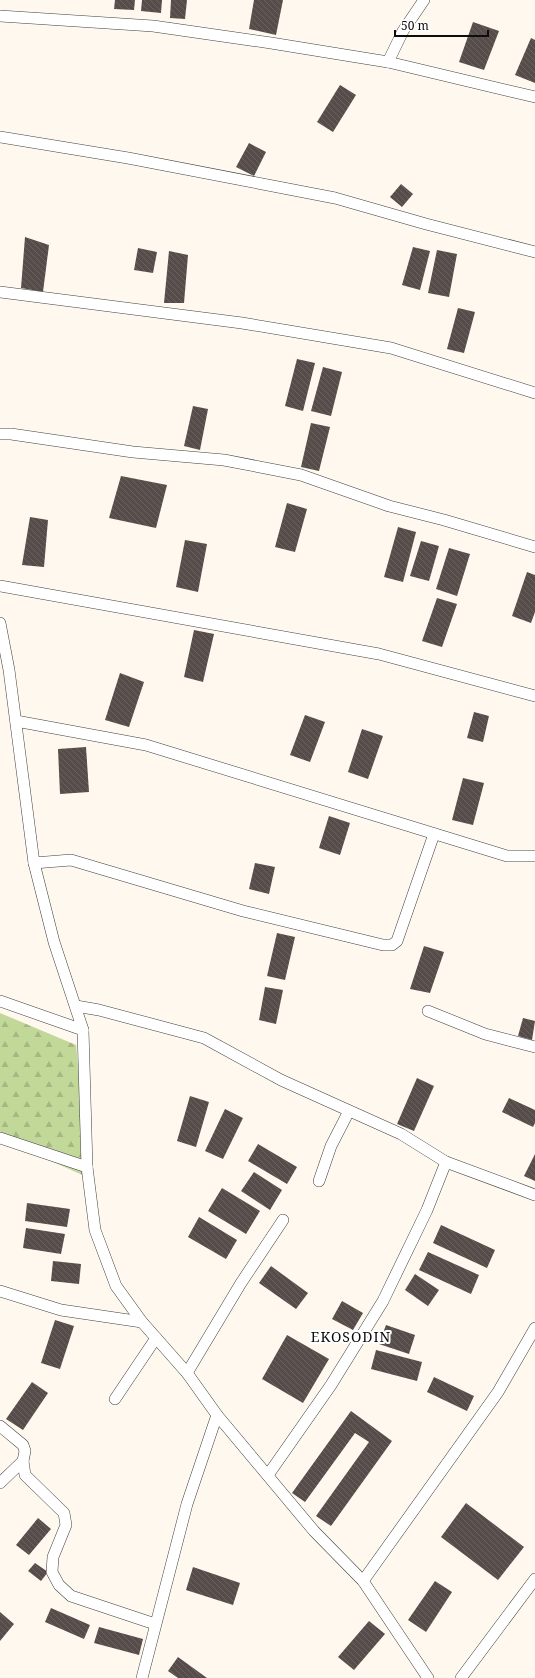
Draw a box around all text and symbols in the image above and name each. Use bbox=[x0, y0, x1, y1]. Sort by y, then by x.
scale bar bbox=[395, 12, 488, 38]
text: 50 m bbox=[401, 17, 429, 34]
district label: EKOSODIN bbox=[311, 1327, 391, 1346]

